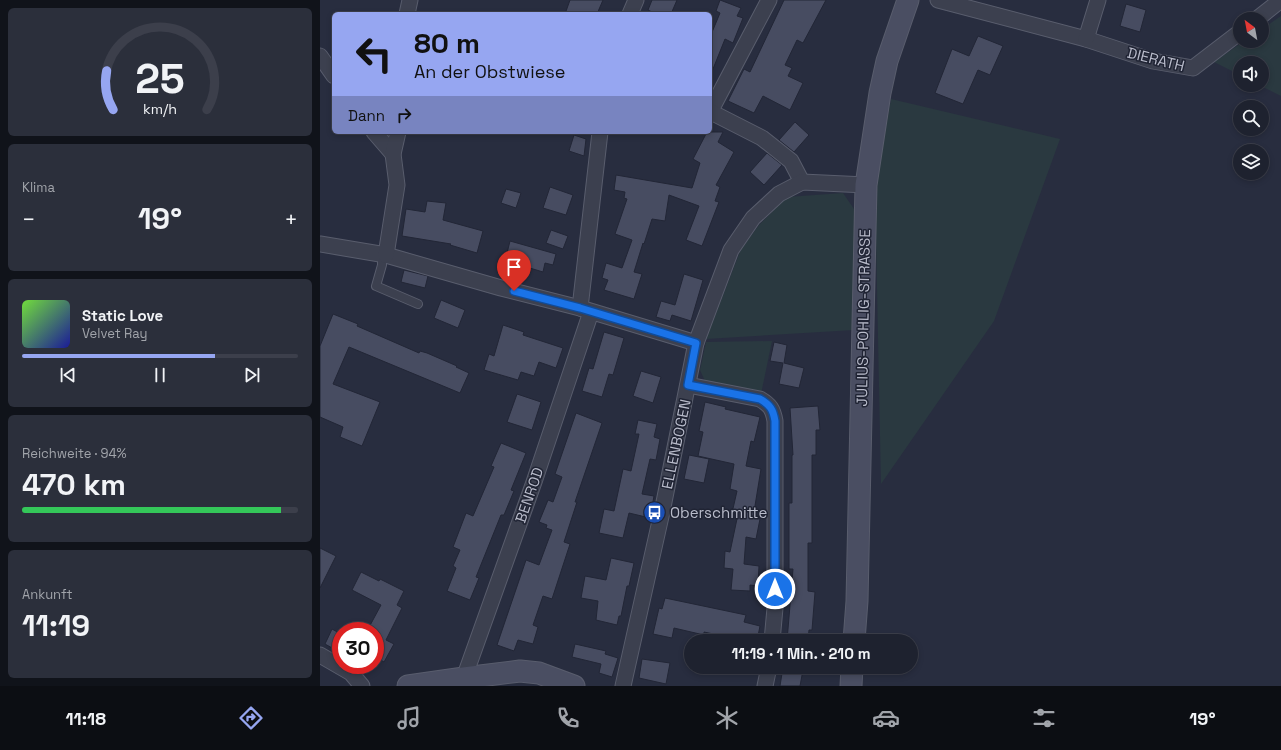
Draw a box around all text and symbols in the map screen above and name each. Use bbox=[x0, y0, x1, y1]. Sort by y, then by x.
north arrow bbox=[1233, 12, 1269, 48]
map controls bbox=[1233, 12, 1269, 180]
text: 80 m bbox=[414, 25, 480, 61]
icon: left bbox=[348, 28, 400, 80]
street label: DIERATH bbox=[1125, 43, 1187, 75]
text: 25 bbox=[135, 52, 185, 105]
button: sound bbox=[1233, 56, 1269, 92]
text: An der Obstwiese bbox=[414, 60, 565, 83]
text: km/h bbox=[143, 99, 177, 117]
button: search bbox=[1233, 100, 1269, 136]
icon: right bbox=[393, 104, 415, 126]
text: Dann bbox=[348, 106, 385, 125]
button: layers bbox=[1233, 144, 1269, 180]
text: Klima bbox=[22, 179, 55, 196]
text: 19° bbox=[138, 199, 182, 238]
text: − bbox=[22, 205, 36, 233]
text: + bbox=[284, 205, 298, 233]
street label: JULIUS-POHLIG-STRASSE bbox=[852, 229, 874, 407]
pin bbox=[497, 250, 531, 291]
icon: arrive bbox=[503, 256, 525, 278]
text: Static Love bbox=[82, 306, 163, 325]
text: Velvet Ray bbox=[82, 325, 147, 342]
icon: previous bbox=[57, 364, 79, 386]
icon: pause bbox=[149, 364, 171, 386]
icon: next bbox=[241, 364, 263, 386]
street label: ELLENBOGEN bbox=[657, 397, 695, 491]
text: Reichweite · 94% bbox=[22, 445, 127, 462]
text: 470 km bbox=[22, 465, 126, 504]
street label: BENROD bbox=[511, 465, 547, 525]
bus stop icon: Oberschmitte bbox=[642, 499, 668, 525]
place label: Oberschmitte bbox=[670, 503, 767, 522]
position arrow bbox=[754, 568, 796, 610]
text: Ankunft bbox=[22, 586, 72, 603]
text: 11:19 bbox=[22, 606, 90, 645]
speed limit sign: 30 bbox=[332, 622, 384, 674]
text: 11:19 · 1 Min. · 210 m bbox=[732, 644, 870, 663]
icon: directions bbox=[237, 704, 265, 732]
icon: music bbox=[395, 704, 423, 732]
icon: phone bbox=[554, 704, 582, 732]
icon: climate bbox=[713, 704, 741, 732]
icon: car bbox=[872, 704, 900, 732]
icon: filters bbox=[1030, 704, 1058, 732]
text: 11:18 bbox=[65, 707, 106, 730]
text: 19° bbox=[1189, 707, 1216, 730]

